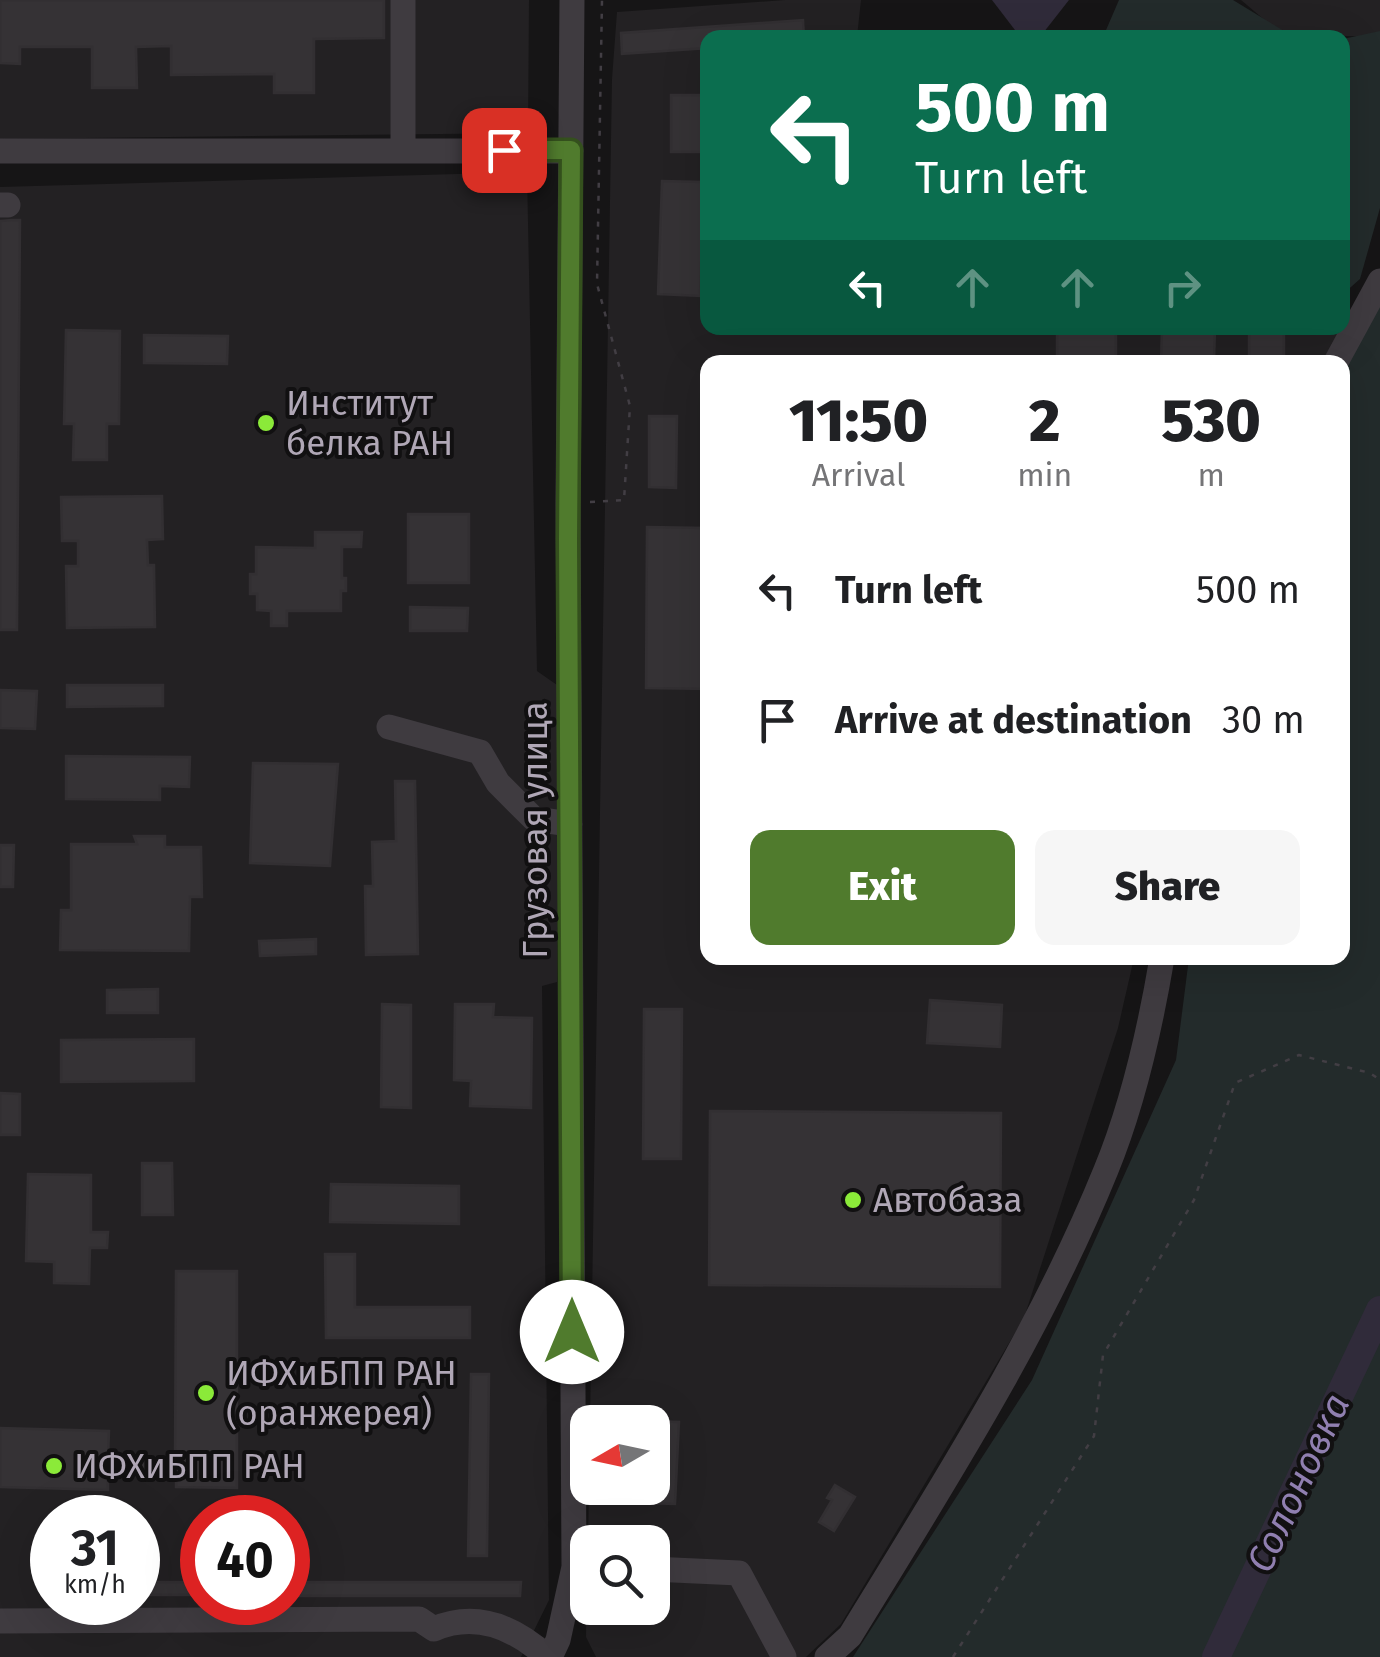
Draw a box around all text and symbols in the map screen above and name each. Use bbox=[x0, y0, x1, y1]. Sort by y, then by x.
text: 500 m bbox=[915, 66, 1110, 150]
icon: left bbox=[750, 70, 880, 200]
pin bbox=[462, 108, 547, 193]
icon: arrive bbox=[477, 123, 532, 178]
text: Turn left bbox=[915, 151, 1087, 205]
icon: left bbox=[840, 260, 895, 315]
icon: ahead bbox=[945, 260, 1000, 315]
icon: ahead bbox=[1050, 260, 1105, 315]
icon: right bbox=[1155, 260, 1210, 315]
place label: Институт белка РАН bbox=[286, 382, 453, 464]
text: 11:50 bbox=[789, 385, 928, 457]
text: 2 bbox=[1029, 385, 1060, 457]
text: 530 bbox=[1161, 385, 1261, 457]
marker: Институт белка РАН bbox=[255, 412, 277, 434]
text: Arrival bbox=[812, 456, 905, 494]
text: min bbox=[1017, 456, 1072, 494]
text: m bbox=[1197, 456, 1225, 494]
icon: left bbox=[750, 563, 805, 618]
text: Turn left bbox=[835, 567, 982, 613]
text: 500 m bbox=[1196, 567, 1300, 613]
icon: arrive bbox=[750, 693, 805, 748]
text: Arrive at destination bbox=[835, 697, 1192, 743]
text: 30 m bbox=[1222, 697, 1305, 743]
street label: Грузовая улица bbox=[514, 701, 556, 959]
button: Exit bbox=[750, 830, 1015, 945]
button: Share bbox=[1035, 830, 1300, 945]
place label: Автобаза bbox=[873, 1179, 1023, 1221]
marker: Автобаза bbox=[842, 1189, 864, 1211]
position arrow bbox=[520, 1280, 624, 1384]
place label: ИФХиБПП РАН (оранжерея) bbox=[226, 1352, 457, 1434]
marker: ИФХиБПП РАН (оранжерея) bbox=[195, 1382, 217, 1404]
water label: Солоновка bbox=[1237, 1386, 1359, 1580]
north arrow bbox=[570, 1405, 670, 1505]
map controls bbox=[570, 1405, 670, 1625]
place label: ИФХиБПП РАН bbox=[74, 1445, 305, 1487]
marker: ИФХиБПП РАН bbox=[43, 1455, 65, 1477]
speed limit sign: 40 bbox=[180, 1495, 310, 1625]
text: 31 bbox=[71, 1518, 119, 1578]
button: search bbox=[570, 1525, 670, 1625]
text: km/h bbox=[64, 1570, 126, 1600]

